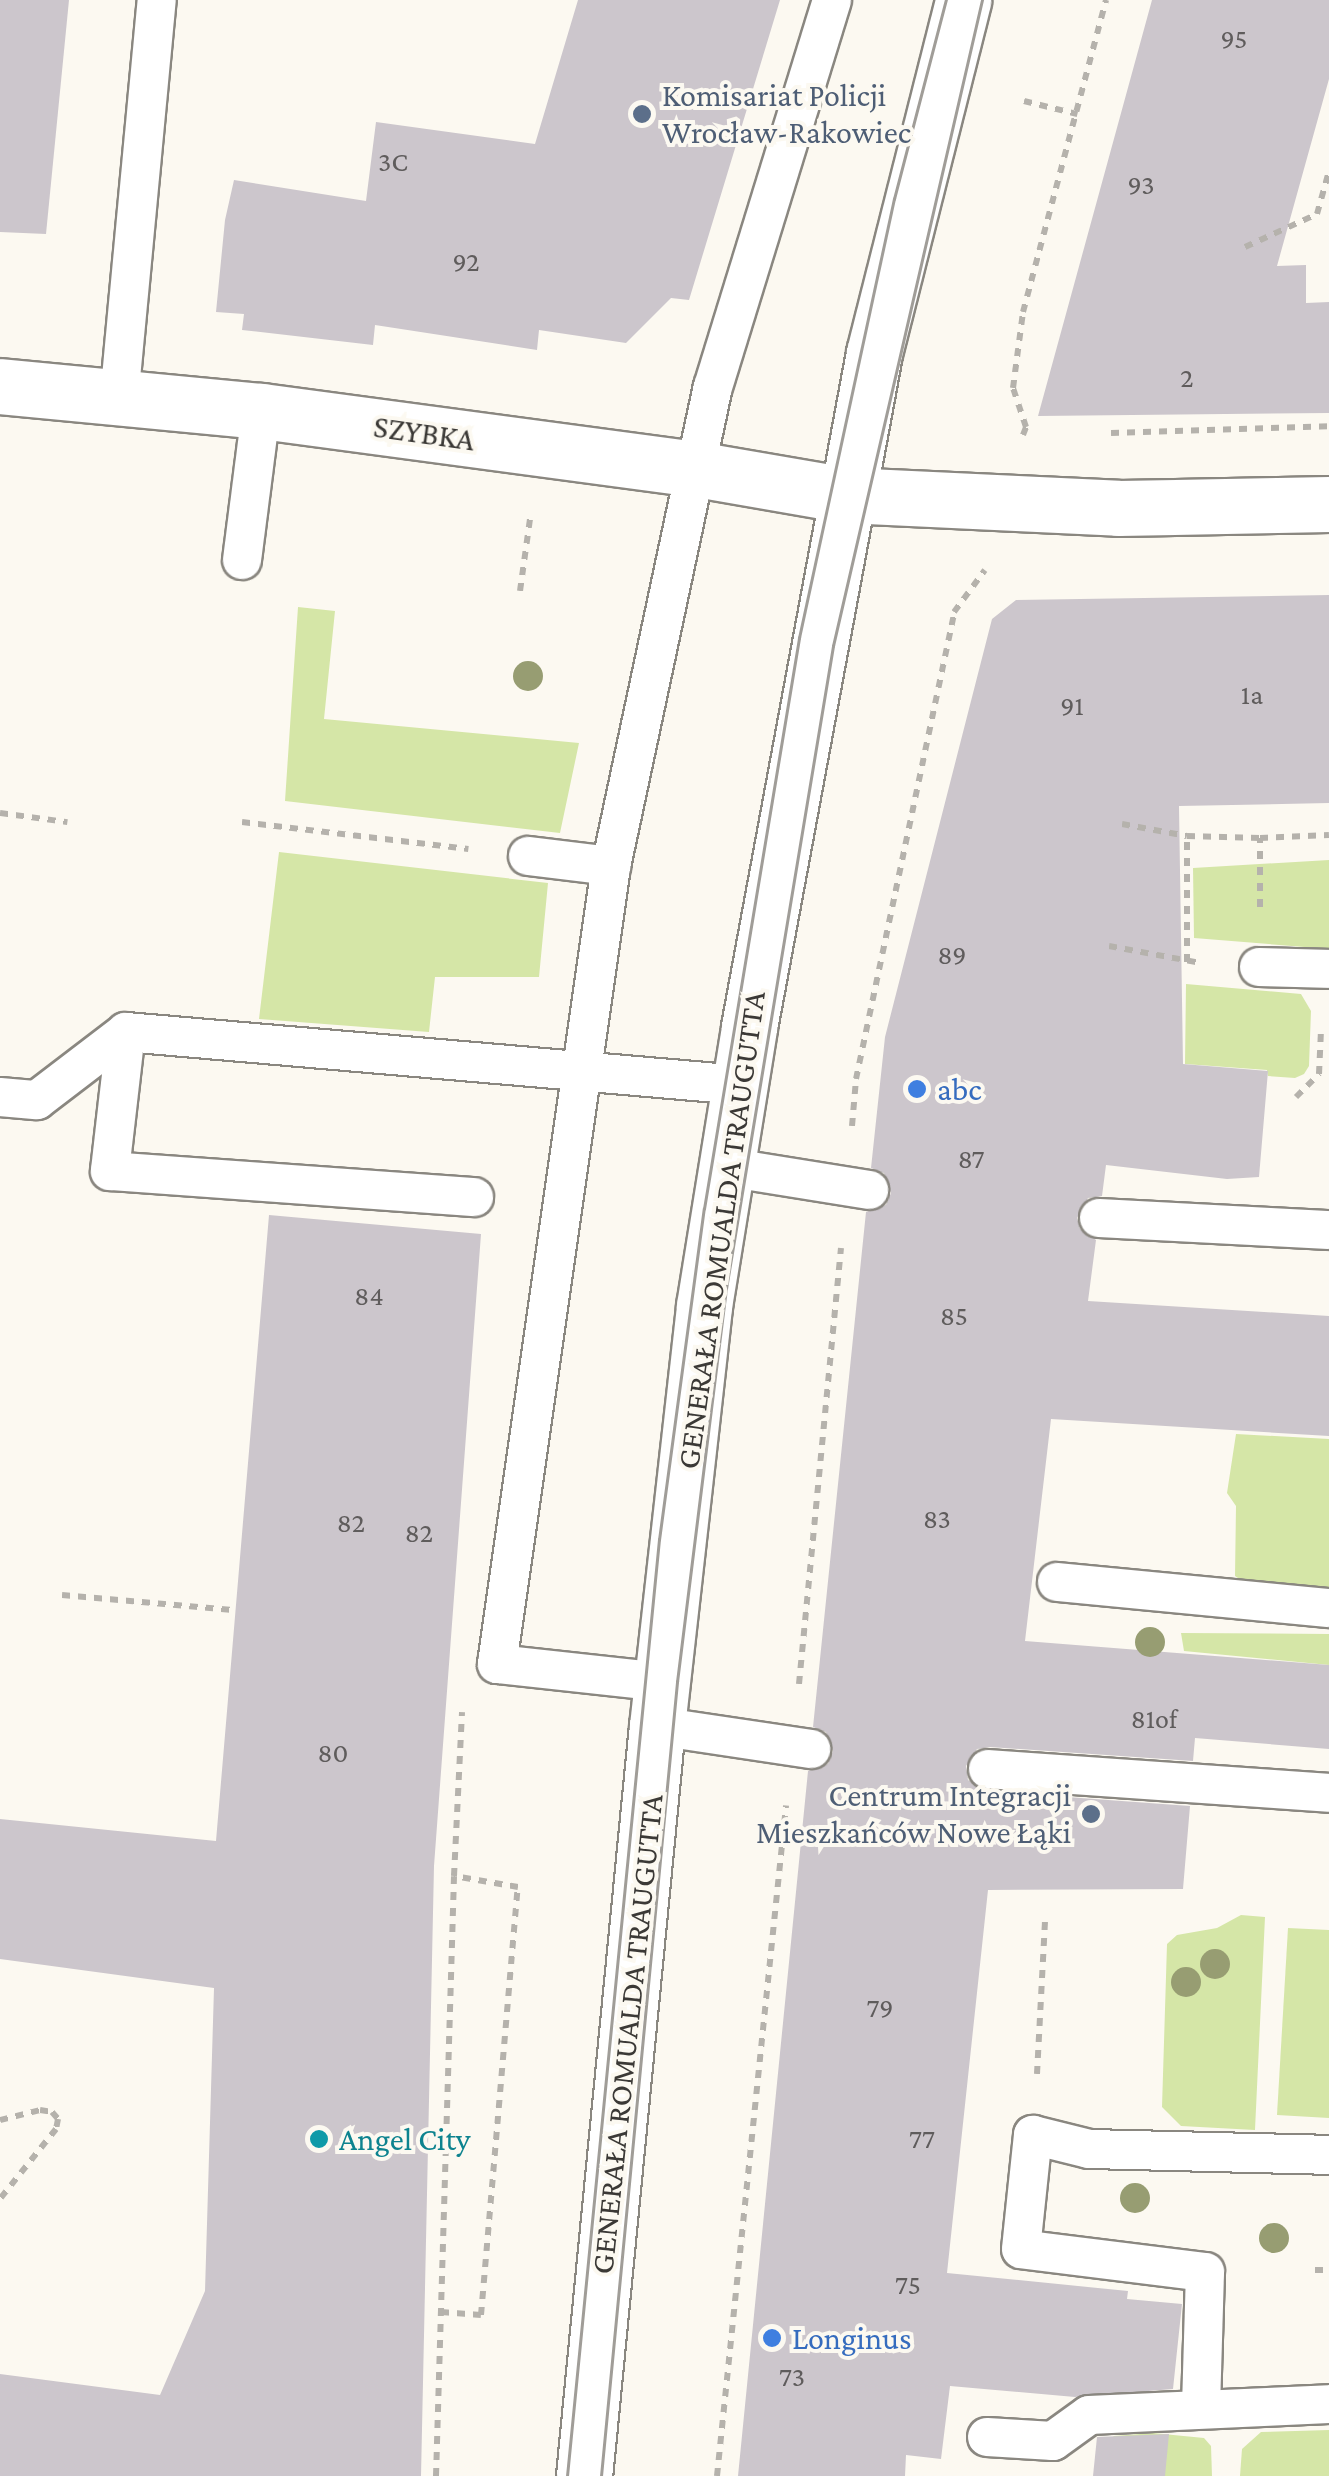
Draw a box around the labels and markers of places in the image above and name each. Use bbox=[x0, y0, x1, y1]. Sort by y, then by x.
place label: Komisariat Policji Wrocław-Rakowiec bbox=[662, 77, 911, 152]
marker: Komisariat Policji Wrocław-Rakowiec bbox=[631, 103, 653, 125]
place label: abc bbox=[937, 1070, 982, 1108]
marker: abc bbox=[906, 1078, 928, 1100]
place label: Centrum Integracji Mieszkańców Nowe Łąki bbox=[756, 1777, 1071, 1852]
marker: Centrum Integracji Mieszkańców Nowe Łąki bbox=[1080, 1803, 1102, 1825]
place label: Angel City bbox=[339, 2120, 471, 2158]
marker: Angel City bbox=[308, 2128, 330, 2150]
place label: Longinus bbox=[792, 2319, 912, 2357]
marker: Longinus bbox=[761, 2327, 783, 2349]

